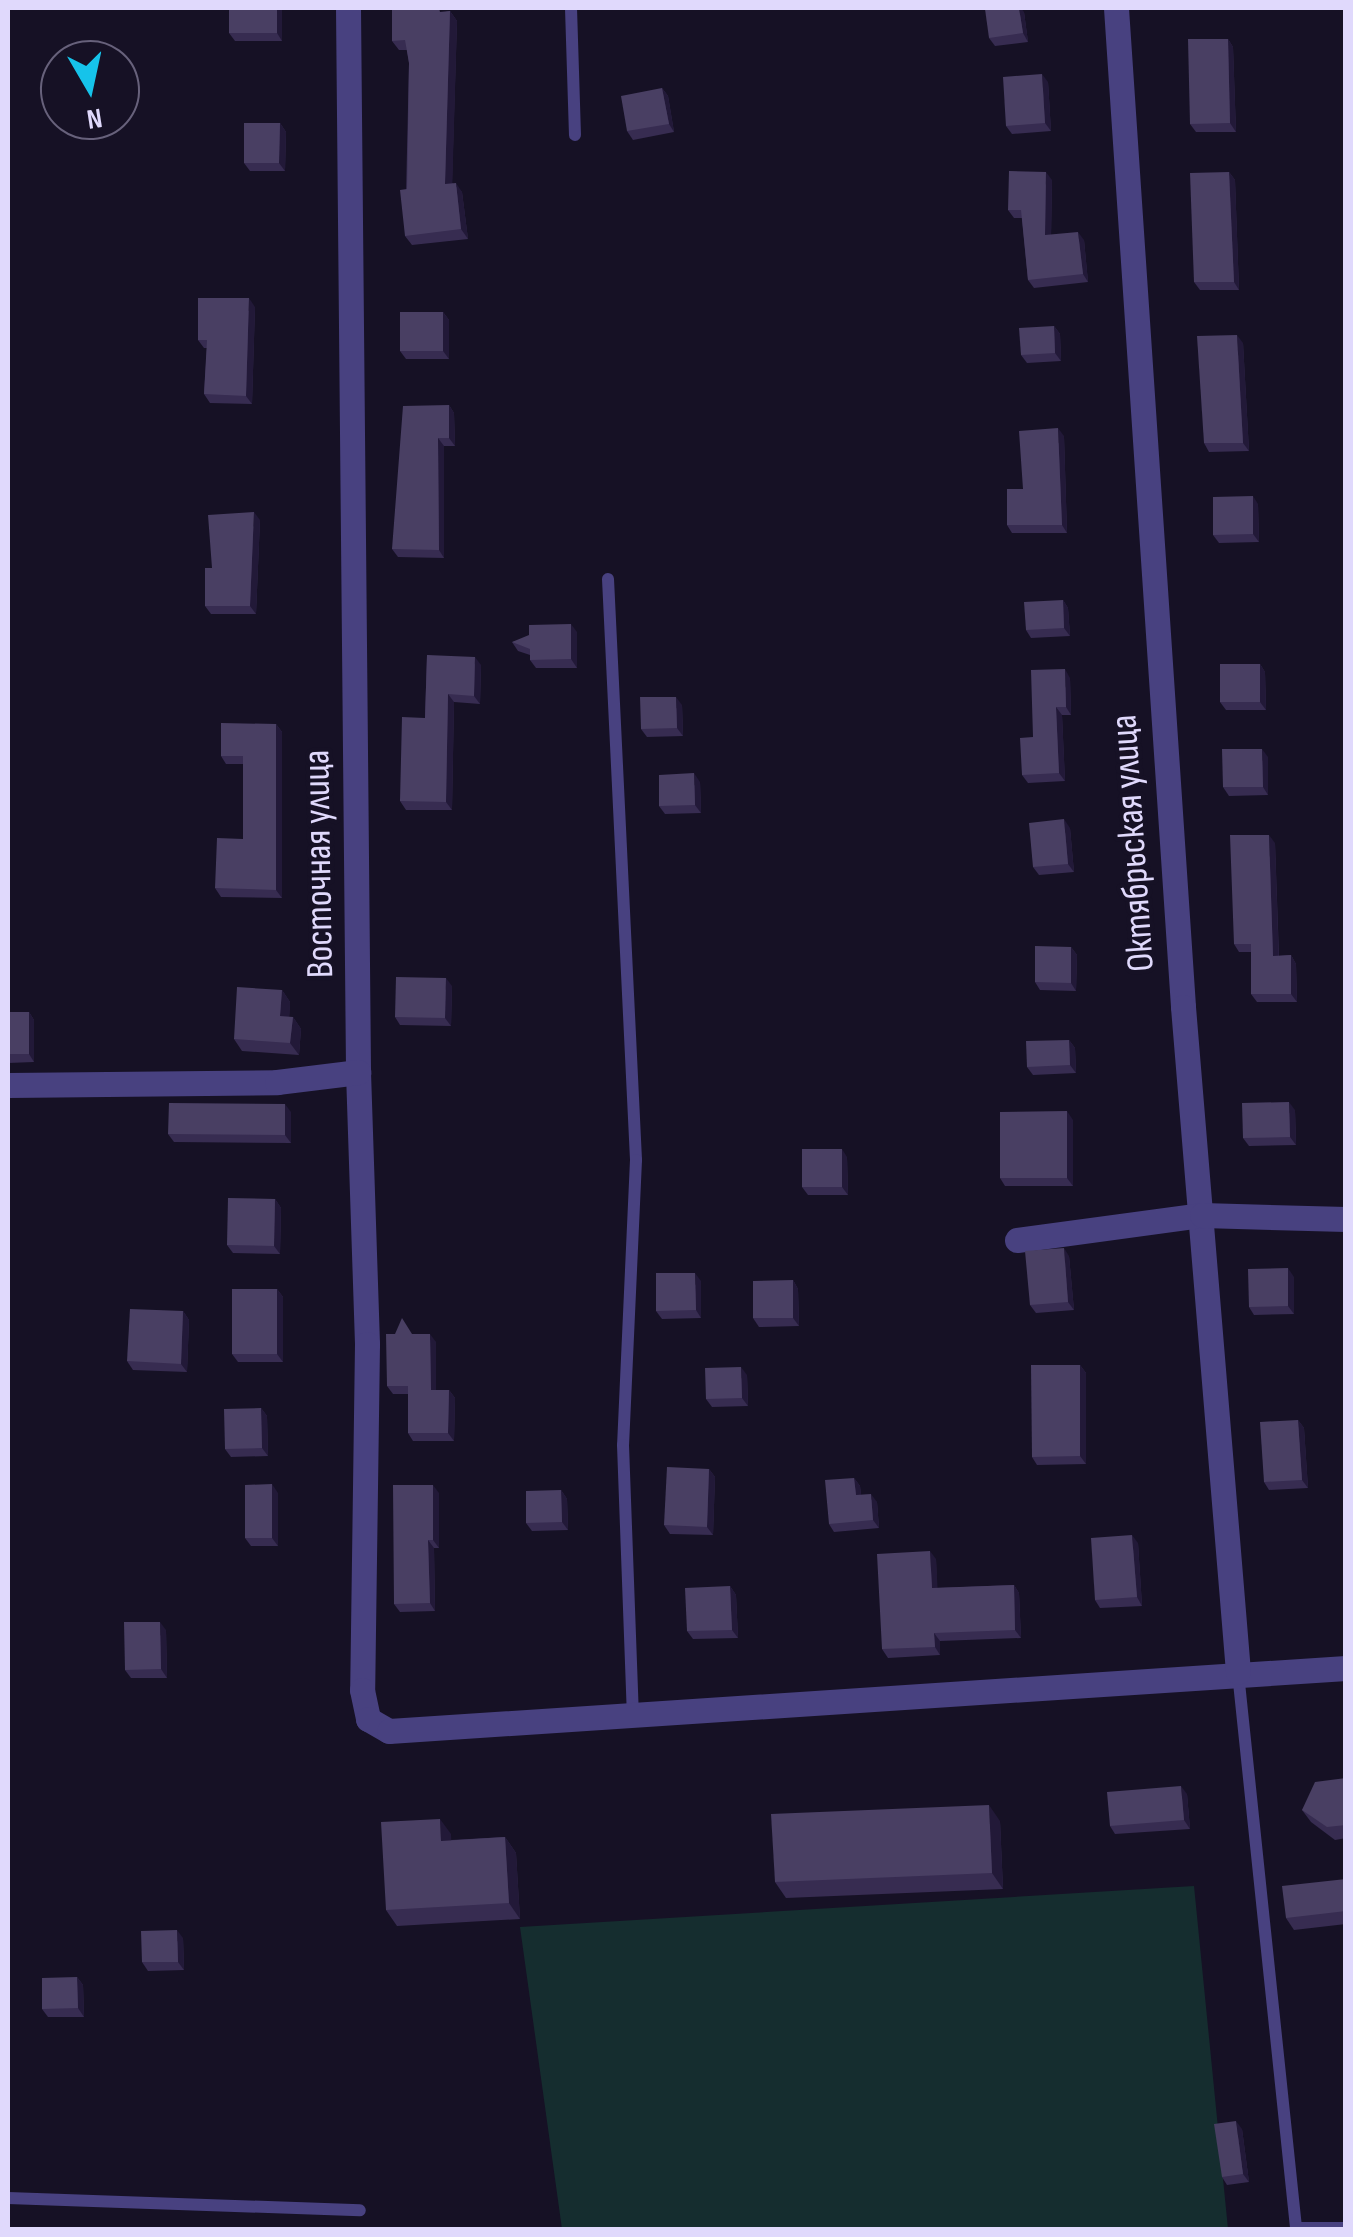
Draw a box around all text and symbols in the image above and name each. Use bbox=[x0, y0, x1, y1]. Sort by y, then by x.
north arrow bbox=[40, 40, 140, 140]
text: N bbox=[85, 101, 104, 136]
street label: Октябрьская улица bbox=[1101, 713, 1165, 973]
street label: Восточная улица bbox=[294, 749, 344, 979]

